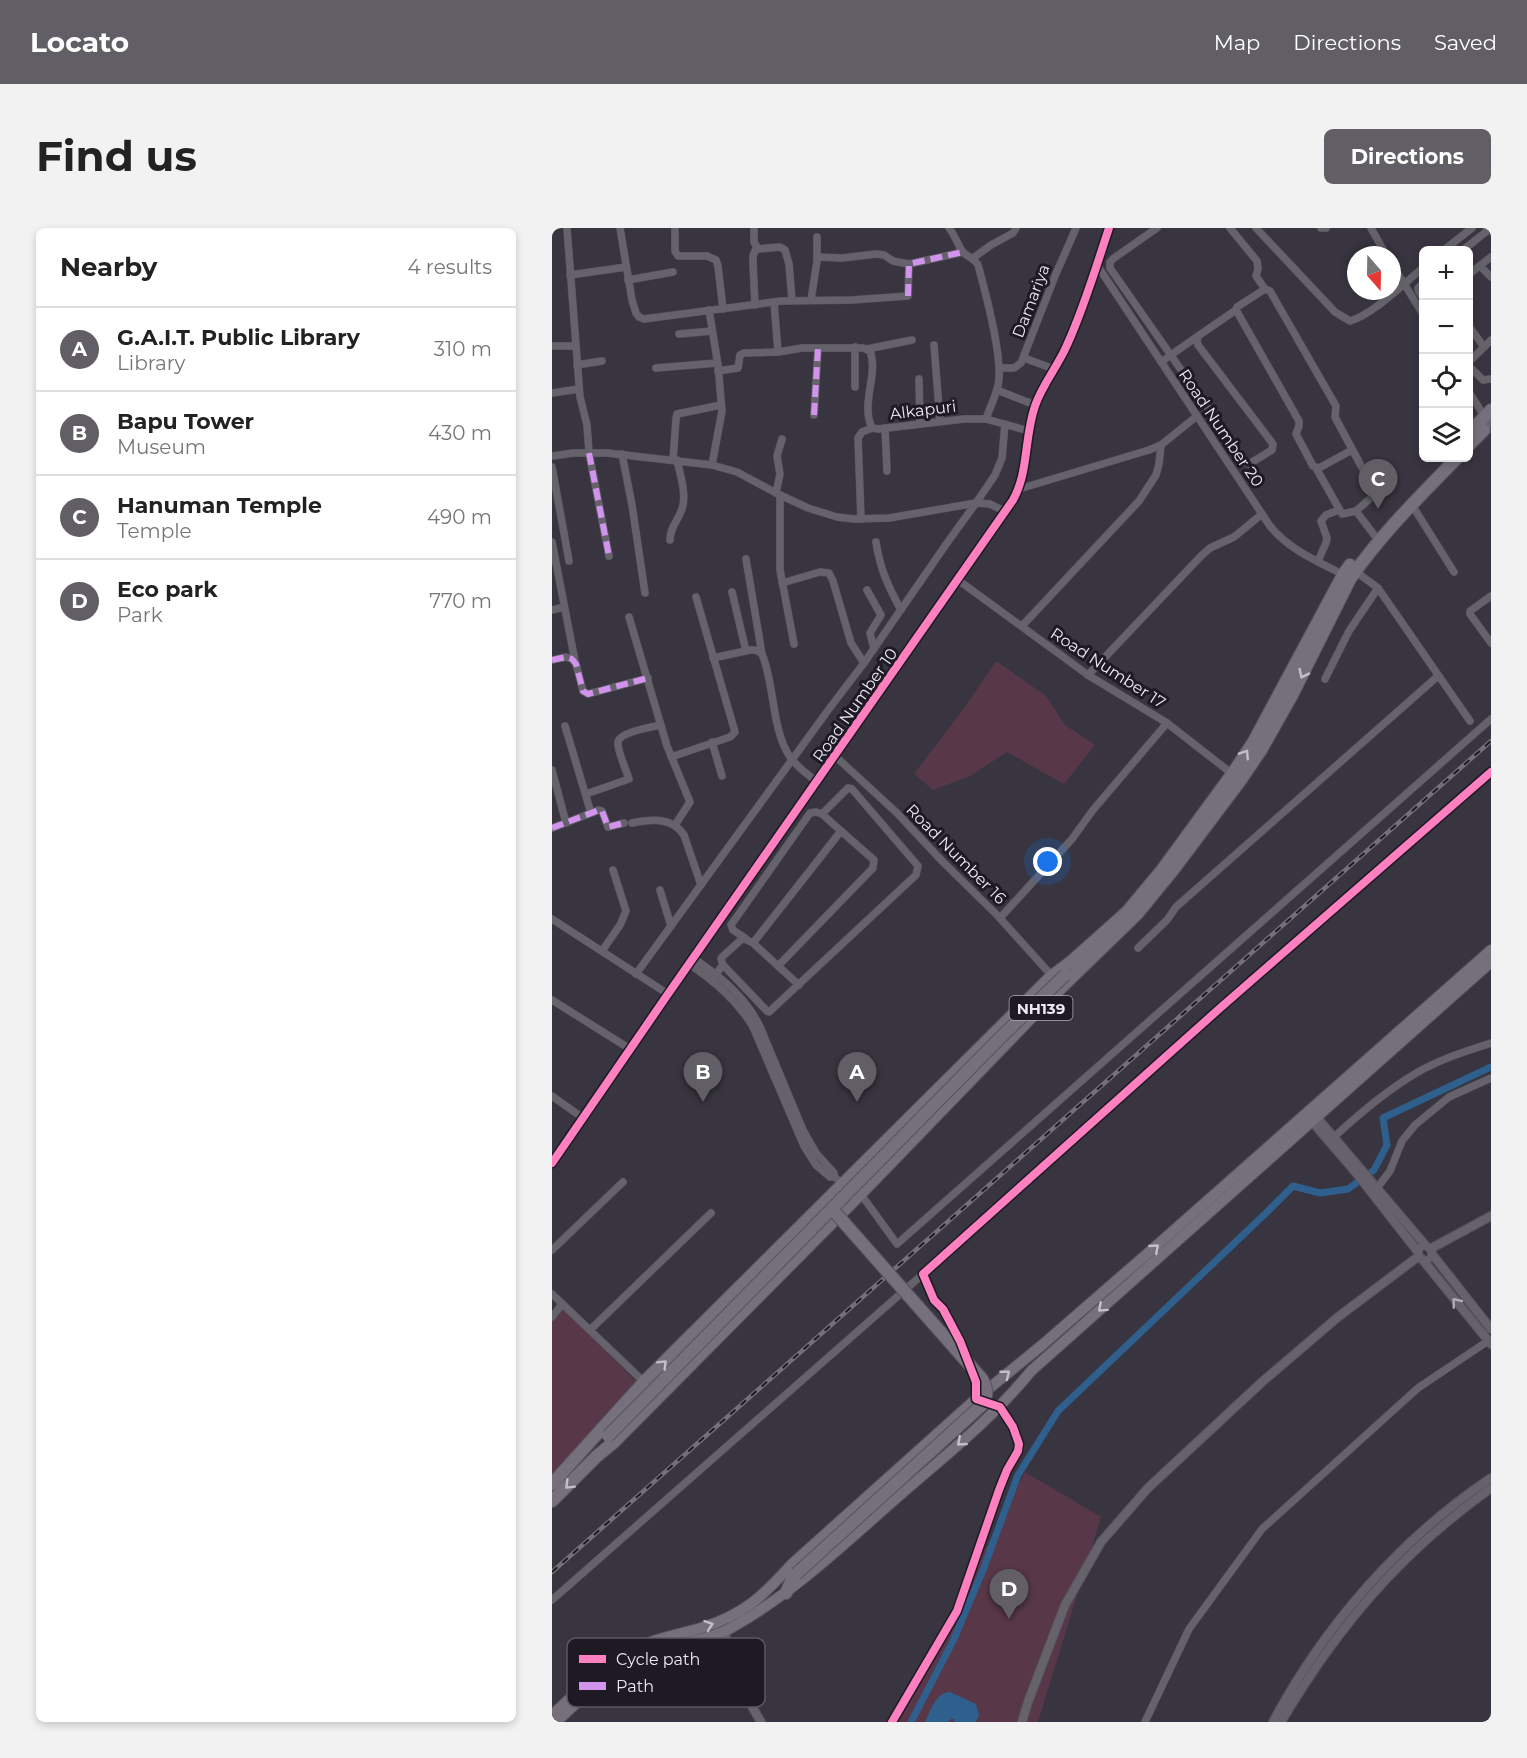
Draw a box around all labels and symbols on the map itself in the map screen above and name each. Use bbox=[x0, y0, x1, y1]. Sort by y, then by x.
north arrow bbox=[1347, 246, 1401, 300]
street label: Damariya bbox=[1008, 261, 1054, 341]
street label: Road Number 20 bbox=[1175, 366, 1267, 490]
street label: Alkapuri bbox=[889, 396, 957, 424]
pin: C bbox=[1358, 460, 1398, 509]
street label: Road Number 17 bbox=[1047, 624, 1169, 712]
street label: Road Number 10 bbox=[809, 645, 901, 765]
one-way arrow bbox=[1298, 668, 1310, 679]
one-way arrow bbox=[1238, 750, 1250, 760]
street label: Road Number 16 bbox=[902, 800, 1010, 908]
your location bbox=[1033, 847, 1062, 876]
road number: NH139 bbox=[1010, 996, 1072, 1020]
pin: B bbox=[684, 1052, 722, 1102]
pin: A bbox=[838, 1052, 876, 1102]
one-way arrow bbox=[1148, 1244, 1159, 1255]
one-way arrow bbox=[1452, 1298, 1463, 1309]
one-way arrow bbox=[1098, 1301, 1109, 1312]
one-way arrow bbox=[656, 1360, 666, 1371]
one-way arrow bbox=[999, 1371, 1010, 1382]
one-way arrow bbox=[957, 1435, 968, 1446]
one-way arrow bbox=[565, 1477, 576, 1488]
pin: D bbox=[990, 1570, 1028, 1619]
one-way arrow bbox=[703, 1620, 714, 1633]
legend bbox=[567, 1638, 765, 1707]
text: Cycle path bbox=[616, 1650, 700, 1669]
text: Path bbox=[616, 1677, 654, 1696]

